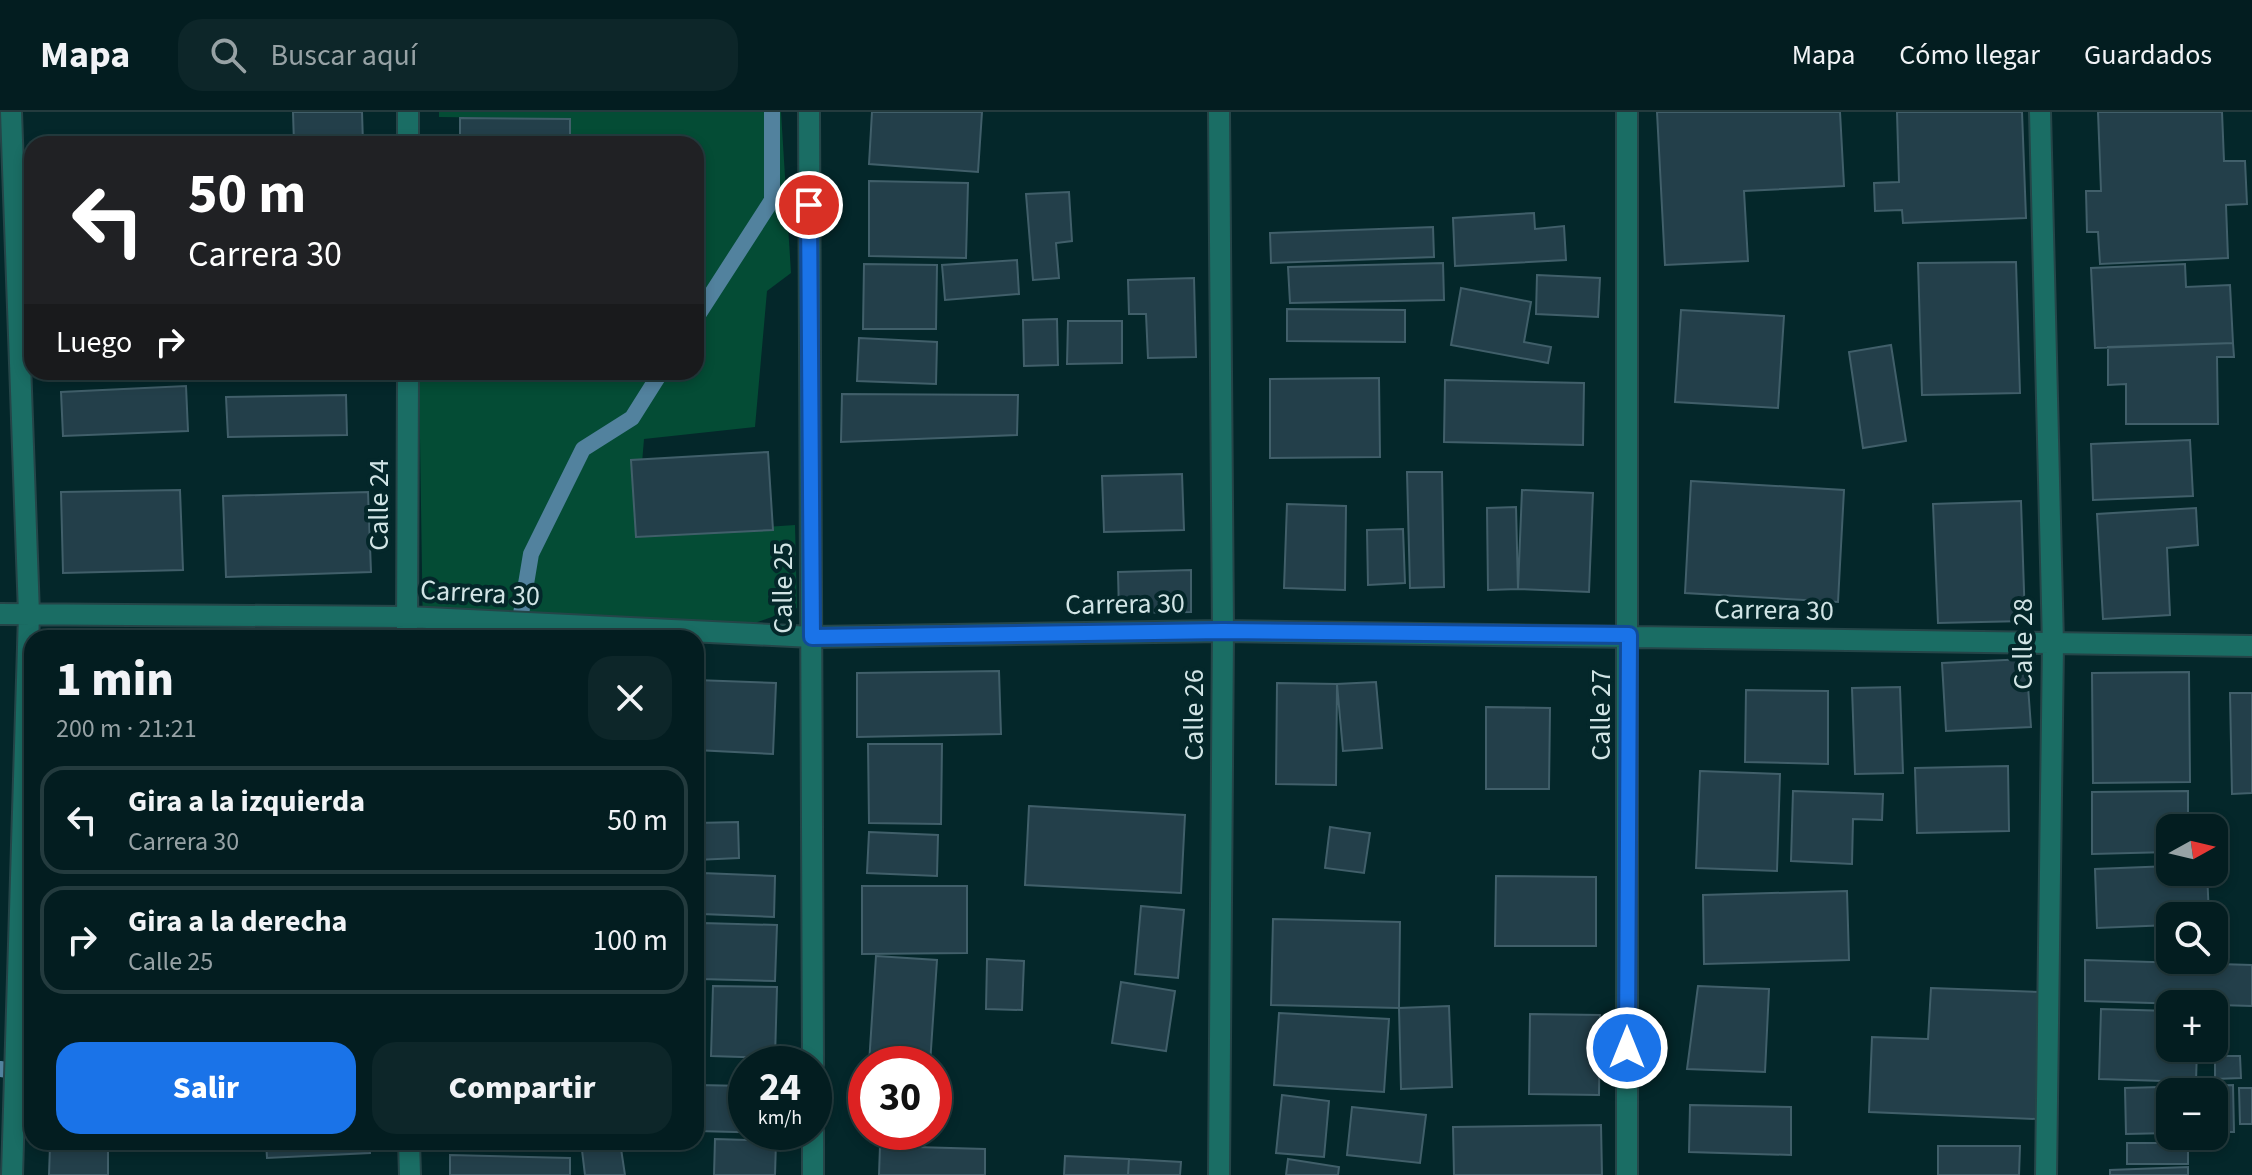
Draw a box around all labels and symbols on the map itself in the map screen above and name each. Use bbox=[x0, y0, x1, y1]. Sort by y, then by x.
pin bbox=[775, 171, 843, 239]
street label: Calle 24 bbox=[359, 459, 399, 551]
street label: Calle 25 bbox=[763, 542, 803, 634]
street label: Carrera 30 bbox=[419, 570, 541, 616]
street label: Carrera 30 bbox=[1065, 583, 1185, 625]
street label: Carrera 30 bbox=[1714, 589, 1834, 631]
street label: Calle 28 bbox=[2003, 598, 2043, 690]
street label: Calle 26 bbox=[1174, 669, 1214, 761]
street label: Calle 27 bbox=[1581, 669, 1621, 761]
north arrow bbox=[2156, 814, 2228, 886]
position arrow bbox=[1585, 1006, 1669, 1090]
speed limit sign: 30 bbox=[848, 1046, 952, 1150]

